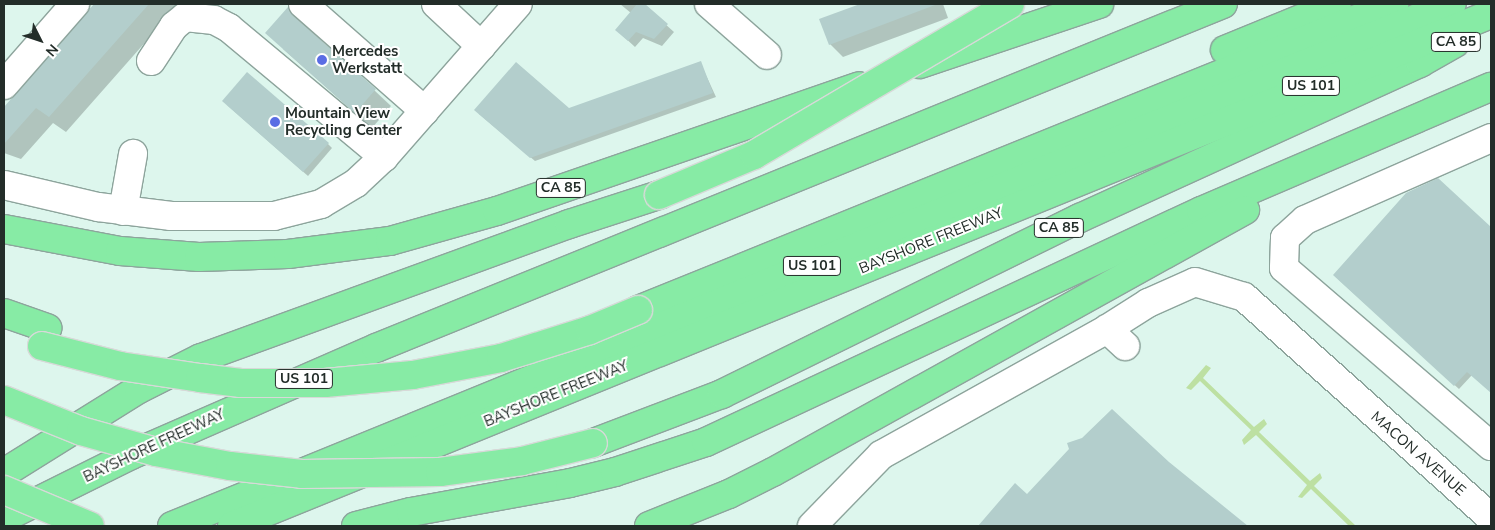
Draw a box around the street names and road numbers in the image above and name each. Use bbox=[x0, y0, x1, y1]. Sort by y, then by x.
road number: CA 85 bbox=[1430, 31, 1482, 54]
road number: US 101 bbox=[1281, 74, 1341, 98]
road number: CA 85 bbox=[535, 177, 587, 200]
street label: BAYSHORE FREEWAY bbox=[856, 204, 1006, 278]
road number: CA 85 bbox=[1033, 217, 1085, 240]
road number: US 101 bbox=[782, 255, 842, 278]
street label: BAYSHORE FREEWAY bbox=[481, 357, 631, 431]
road number: US 101 bbox=[274, 368, 334, 390]
street label: BAYSHORE FREEWAY bbox=[81, 405, 227, 487]
street label: MACON AVENUE bbox=[1367, 408, 1469, 500]

